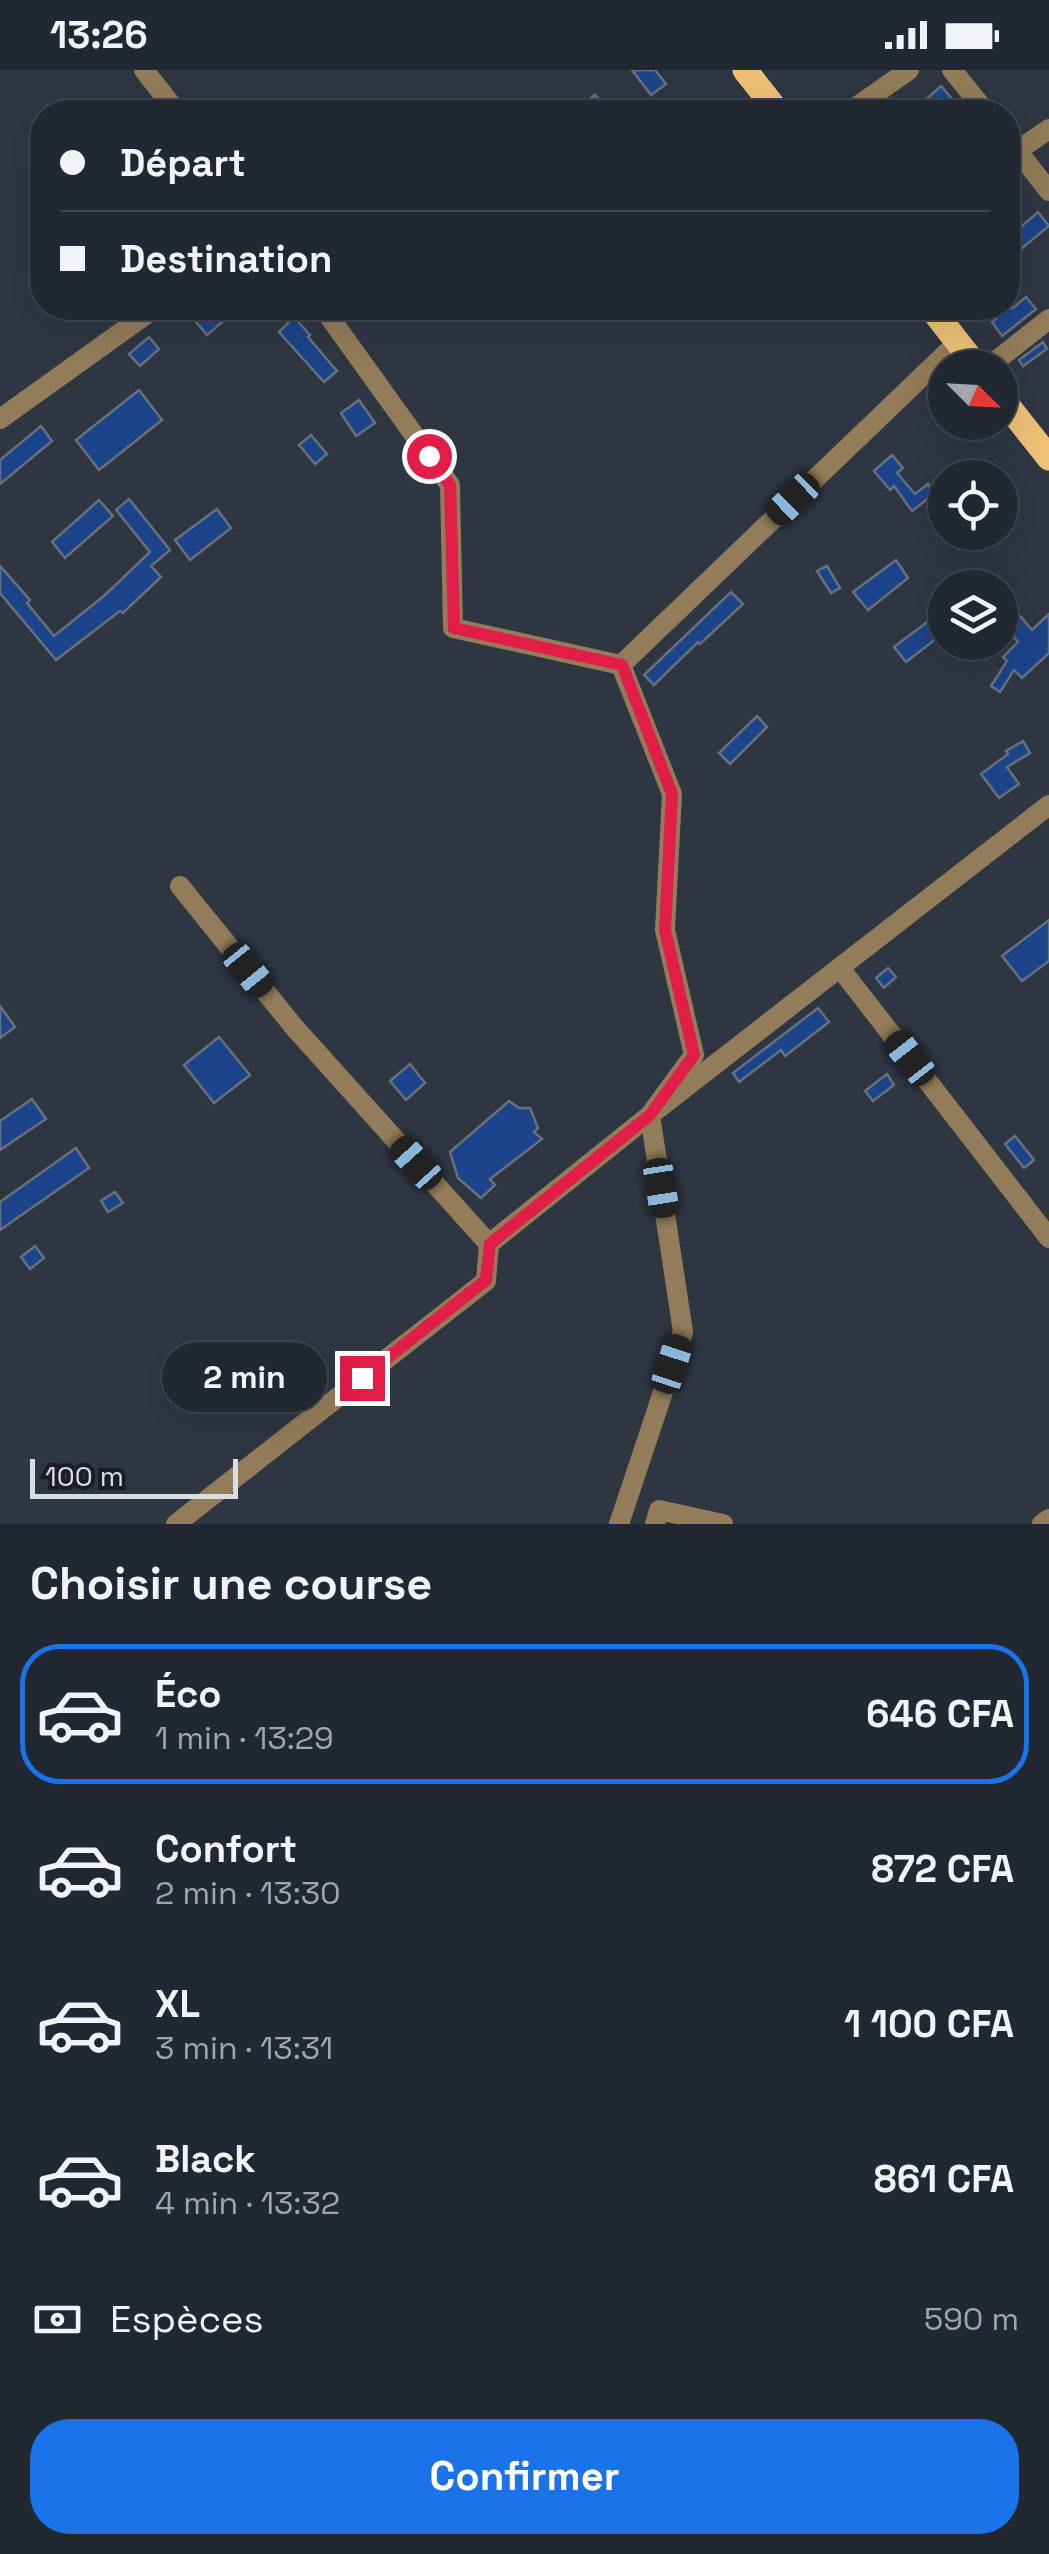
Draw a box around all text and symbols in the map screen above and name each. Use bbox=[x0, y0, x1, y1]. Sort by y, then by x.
text: 13:26 bbox=[50, 11, 148, 59]
text: Départ bbox=[120, 139, 246, 187]
text: Destination bbox=[120, 235, 332, 283]
north arrow bbox=[928, 350, 1018, 440]
map controls bbox=[928, 350, 1018, 660]
route start bbox=[407, 434, 452, 479]
button: locate bbox=[928, 460, 1018, 550]
car bbox=[761, 467, 825, 531]
button: layers bbox=[928, 570, 1018, 660]
car bbox=[217, 937, 279, 1003]
car bbox=[880, 1025, 940, 1091]
car bbox=[385, 1131, 447, 1195]
car bbox=[641, 1156, 681, 1220]
car bbox=[648, 1331, 696, 1397]
callout: 2 min bbox=[162, 1343, 327, 1413]
route end bbox=[340, 1356, 385, 1401]
text: 2 min bbox=[203, 1357, 286, 1397]
scale bar bbox=[30, 1454, 238, 1498]
text: 100 m bbox=[45, 1458, 124, 1494]
text: Choisir une course bbox=[30, 1555, 432, 1612]
icon: car bbox=[35, 1669, 125, 1759]
text: Éco bbox=[155, 1670, 222, 1718]
text: 646 CFA bbox=[866, 1690, 1014, 1738]
text: 1 min · 13:29 bbox=[155, 1718, 334, 1758]
icon: car bbox=[35, 1824, 125, 1914]
text: Confort bbox=[155, 1825, 297, 1873]
text: 872 CFA bbox=[871, 1845, 1014, 1893]
text: 2 min · 13:30 bbox=[155, 1873, 341, 1913]
icon: car bbox=[35, 1979, 125, 2069]
text: XL bbox=[155, 1980, 200, 2028]
text: 1 100 CFA bbox=[844, 2000, 1014, 2048]
text: 3 min · 13:31 bbox=[155, 2028, 333, 2068]
icon: car bbox=[35, 2134, 125, 2224]
text: Black bbox=[155, 2135, 256, 2183]
text: 861 CFA bbox=[874, 2155, 1014, 2203]
text: 4 min · 13:32 bbox=[155, 2183, 340, 2223]
icon: cash bbox=[30, 2292, 85, 2347]
text: Espèces bbox=[110, 2295, 264, 2343]
text: 590 m bbox=[924, 2299, 1019, 2339]
button: Confirmer bbox=[30, 2419, 1019, 2534]

